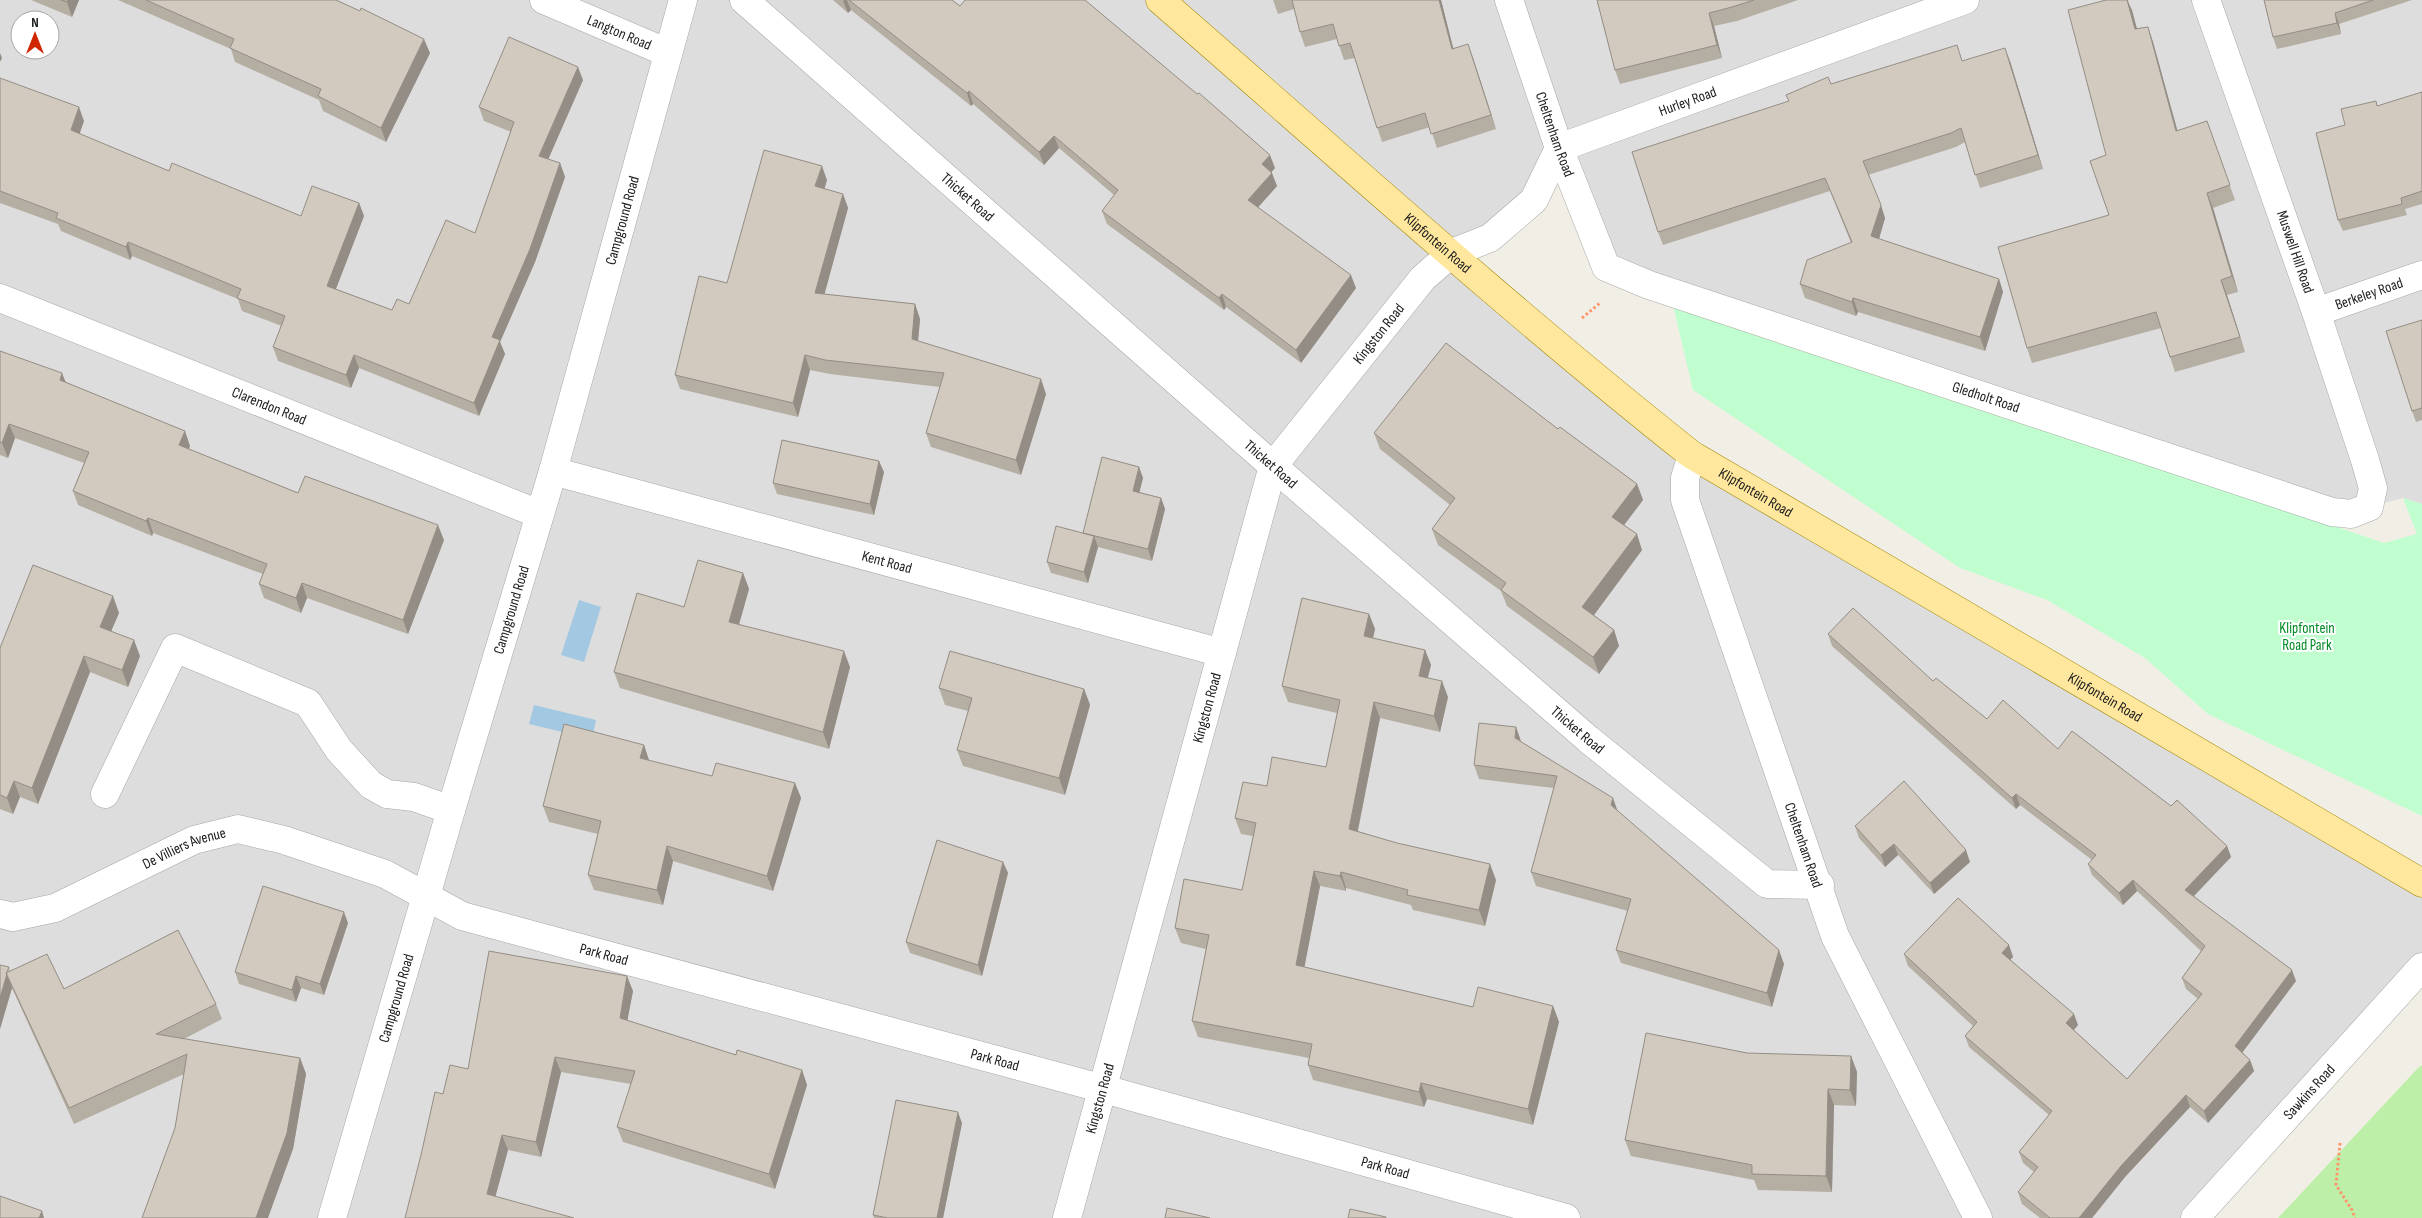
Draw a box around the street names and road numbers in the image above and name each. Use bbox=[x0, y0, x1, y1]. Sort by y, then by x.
street label: Langton Road bbox=[584, 10, 655, 54]
street label: Hurley Road bbox=[1656, 82, 1719, 120]
street label: Cheltenham Road bbox=[1531, 89, 1579, 180]
street label: Thicket Road bbox=[937, 168, 998, 225]
street label: Campground Road bbox=[601, 174, 643, 267]
street label: Muswell Hill Road bbox=[2272, 208, 2318, 296]
street label: Klipfontein Road bbox=[1400, 209, 1475, 277]
street label: Berkeley Road bbox=[2332, 273, 2405, 314]
street label: Kingston Road bbox=[1349, 300, 1408, 368]
street label: Gledholt Road bbox=[1950, 377, 2022, 417]
street label: Clarendon Road bbox=[229, 382, 309, 429]
street label: Thicket Road bbox=[1240, 436, 1301, 492]
street label: Klipfontein Road bbox=[1715, 463, 1796, 522]
street label: Kent Road bbox=[860, 546, 914, 578]
street label: Campground Road bbox=[489, 563, 533, 656]
street label: Klipfontein Road bbox=[2065, 668, 2146, 726]
street label: Kingston Road bbox=[1188, 671, 1225, 745]
street label: Thicket Road bbox=[1547, 702, 1608, 758]
street label: Cheltenham Road bbox=[1780, 800, 1827, 890]
street label: De Villiers Avenue bbox=[139, 823, 228, 873]
street label: Park Road bbox=[578, 939, 630, 970]
street label: Campground Road bbox=[374, 952, 418, 1045]
street label: Park Road bbox=[969, 1044, 1021, 1075]
street label: Sawkins Road bbox=[2279, 1060, 2339, 1124]
street label: Kingston Road bbox=[1081, 1061, 1118, 1136]
street label: Park Road bbox=[1359, 1152, 1412, 1183]

